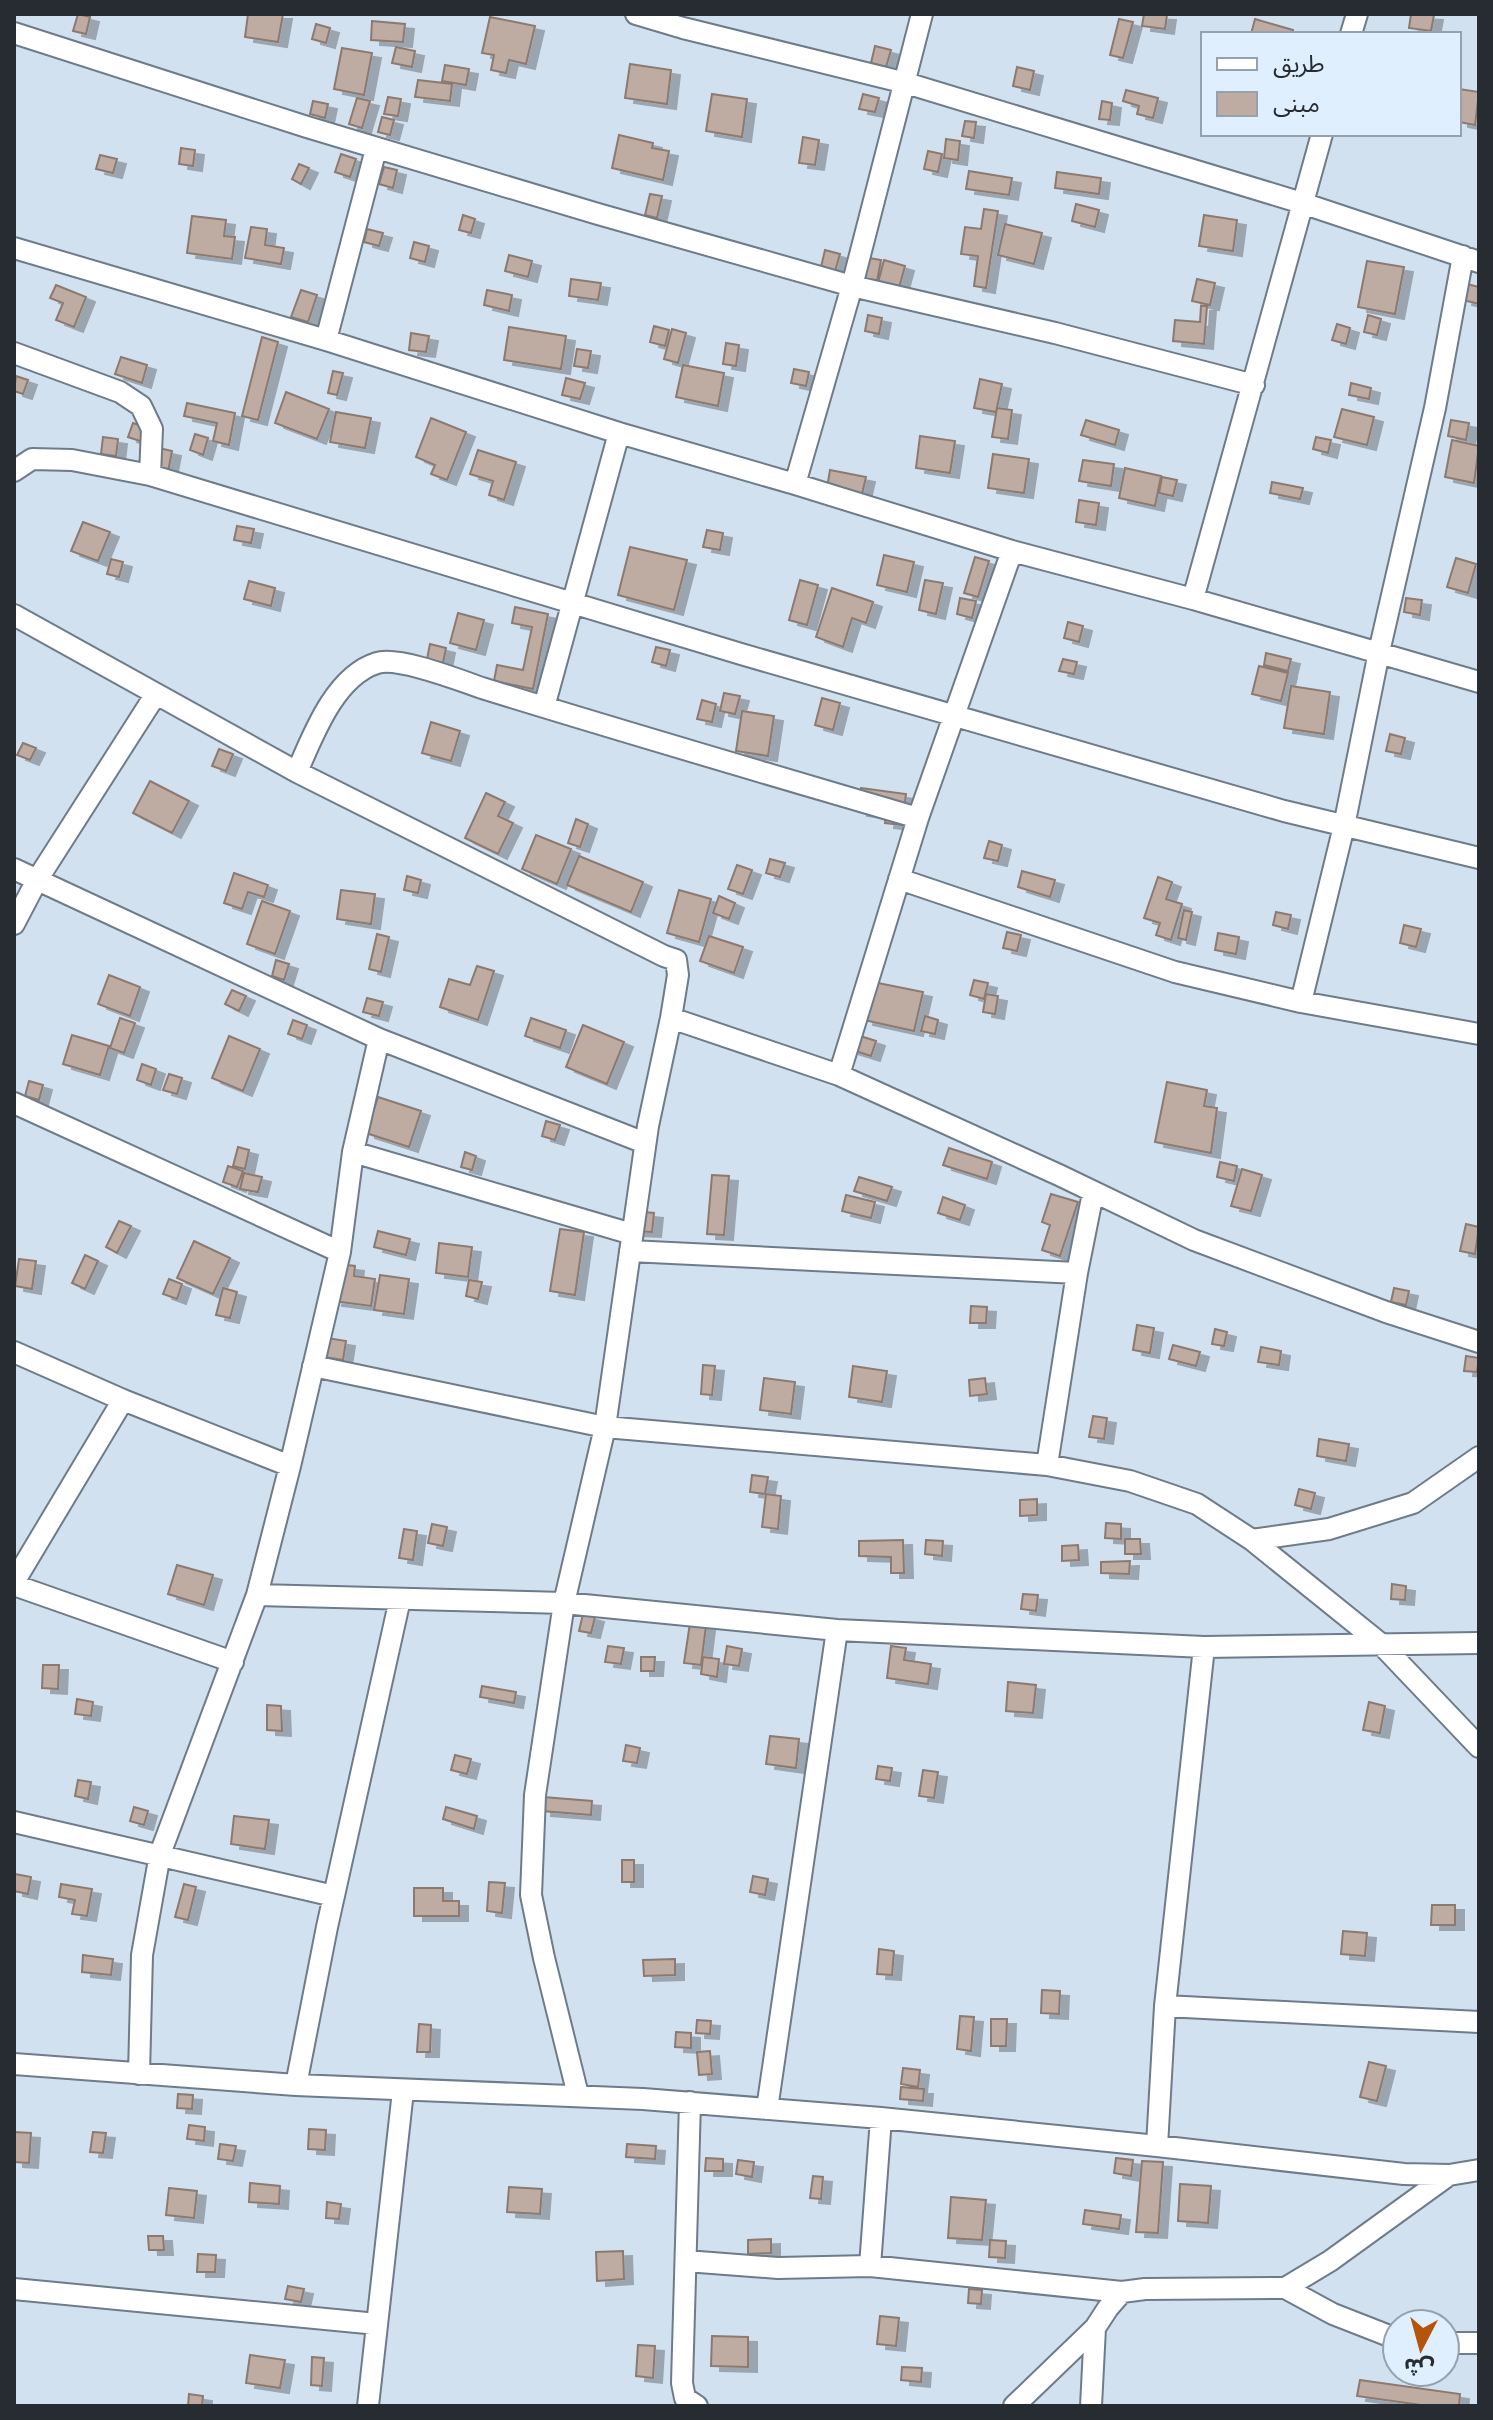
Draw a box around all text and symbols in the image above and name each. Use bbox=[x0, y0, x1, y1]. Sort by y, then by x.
legend bbox=[1201, 32, 1461, 136]
text: طريق bbox=[1273, 47, 1325, 83]
text: مبنى bbox=[1273, 87, 1320, 123]
north arrow bbox=[1381, 2308, 1461, 2388]
text: ش bbox=[1402, 2348, 1436, 2384]

